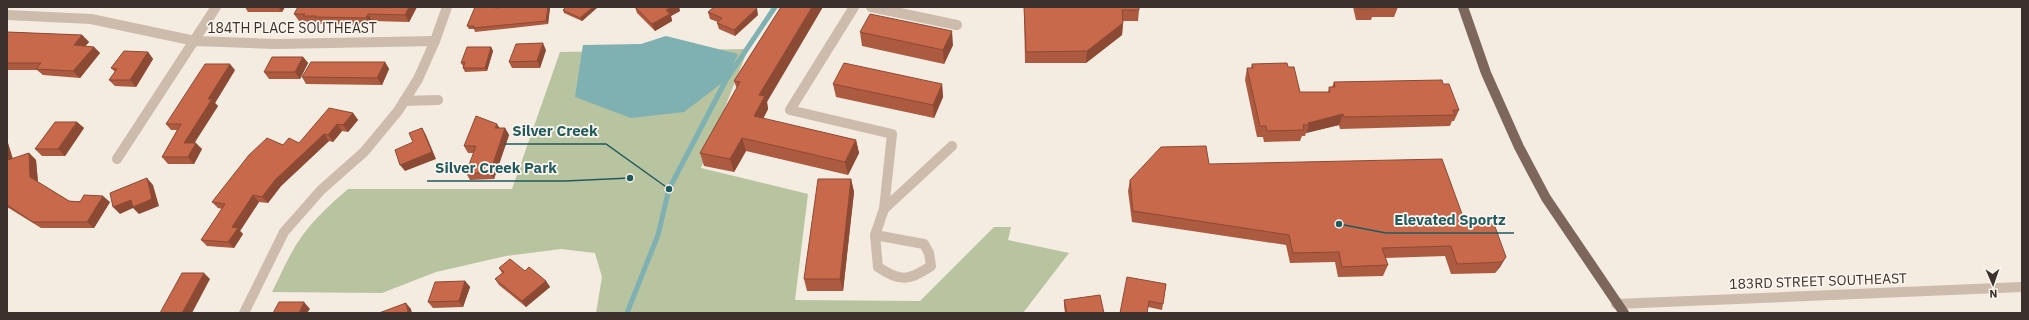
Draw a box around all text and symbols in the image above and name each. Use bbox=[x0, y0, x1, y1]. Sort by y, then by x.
street label: 184TH PLACE SOUTHEAST bbox=[207, 19, 377, 37]
callout: Silver Creek bbox=[504, 117, 606, 144]
text: Silver Creek bbox=[512, 121, 598, 140]
callout: Silver Creek Park bbox=[427, 154, 565, 181]
text: Silver Creek Park bbox=[435, 158, 557, 177]
callout: Elevated Sportz bbox=[1386, 206, 1514, 233]
text: Elevated Sportz bbox=[1394, 210, 1506, 229]
north arrow bbox=[1973, 264, 2013, 304]
street label: 183RD STREET SOUTHEAST bbox=[1729, 269, 1907, 293]
text: N bbox=[1989, 287, 1998, 301]

